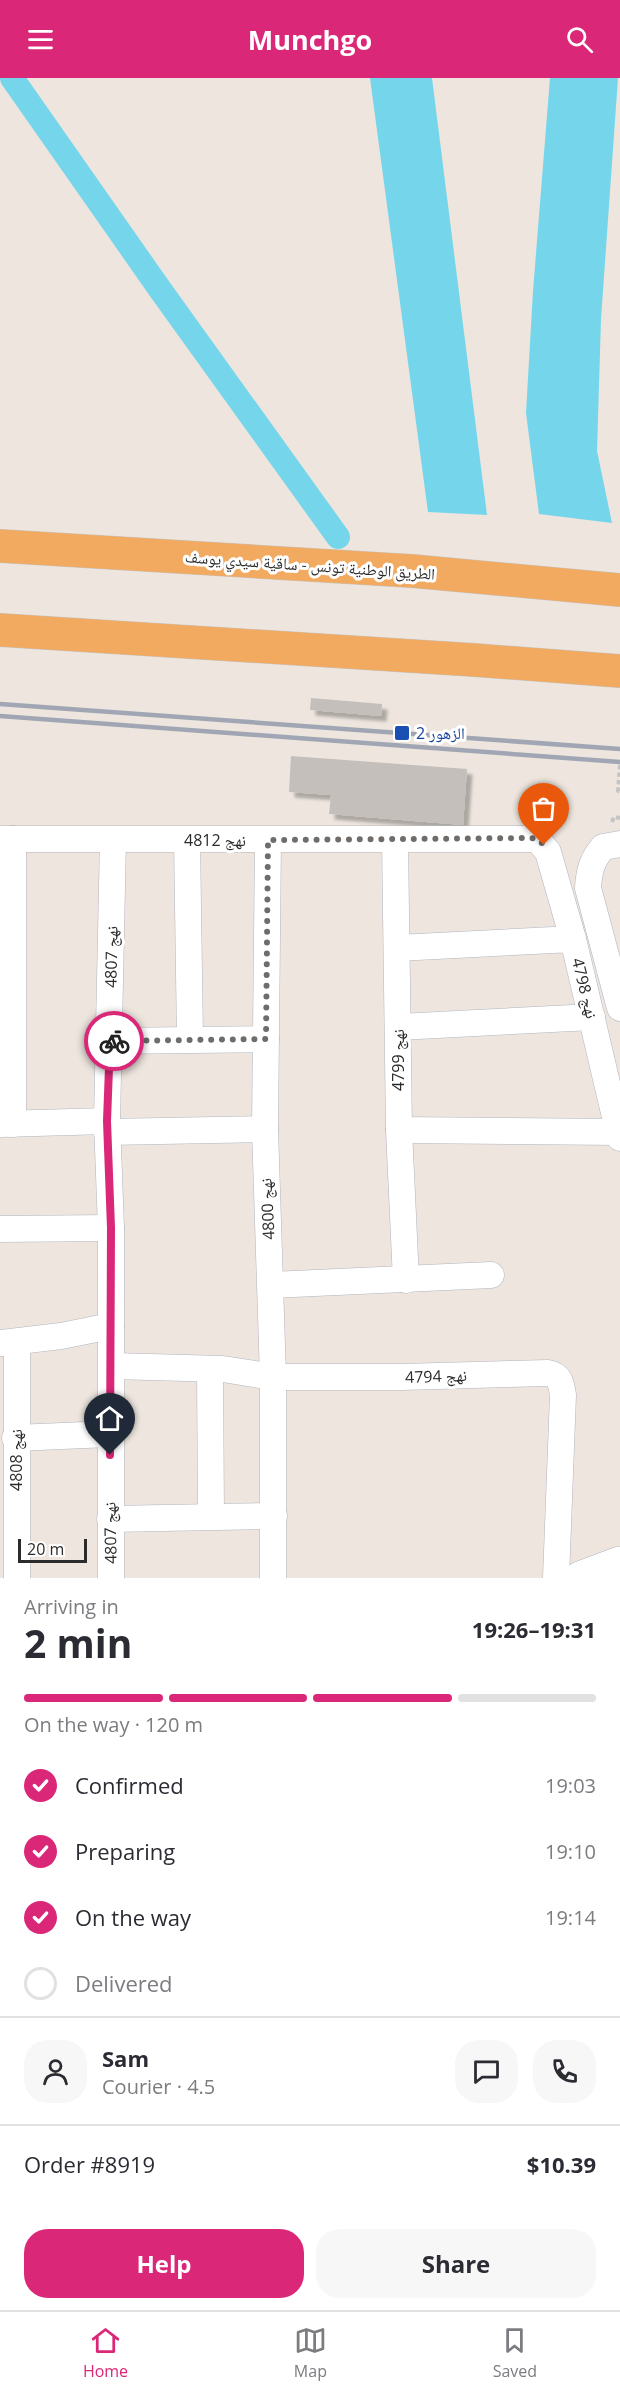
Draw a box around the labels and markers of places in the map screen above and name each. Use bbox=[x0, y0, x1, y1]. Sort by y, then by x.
place label: الزهور 2 bbox=[416, 722, 465, 744]
marker: الزهور 2 bbox=[393, 724, 411, 742]
pin bbox=[518, 783, 569, 845]
pin bbox=[84, 1393, 135, 1455]

